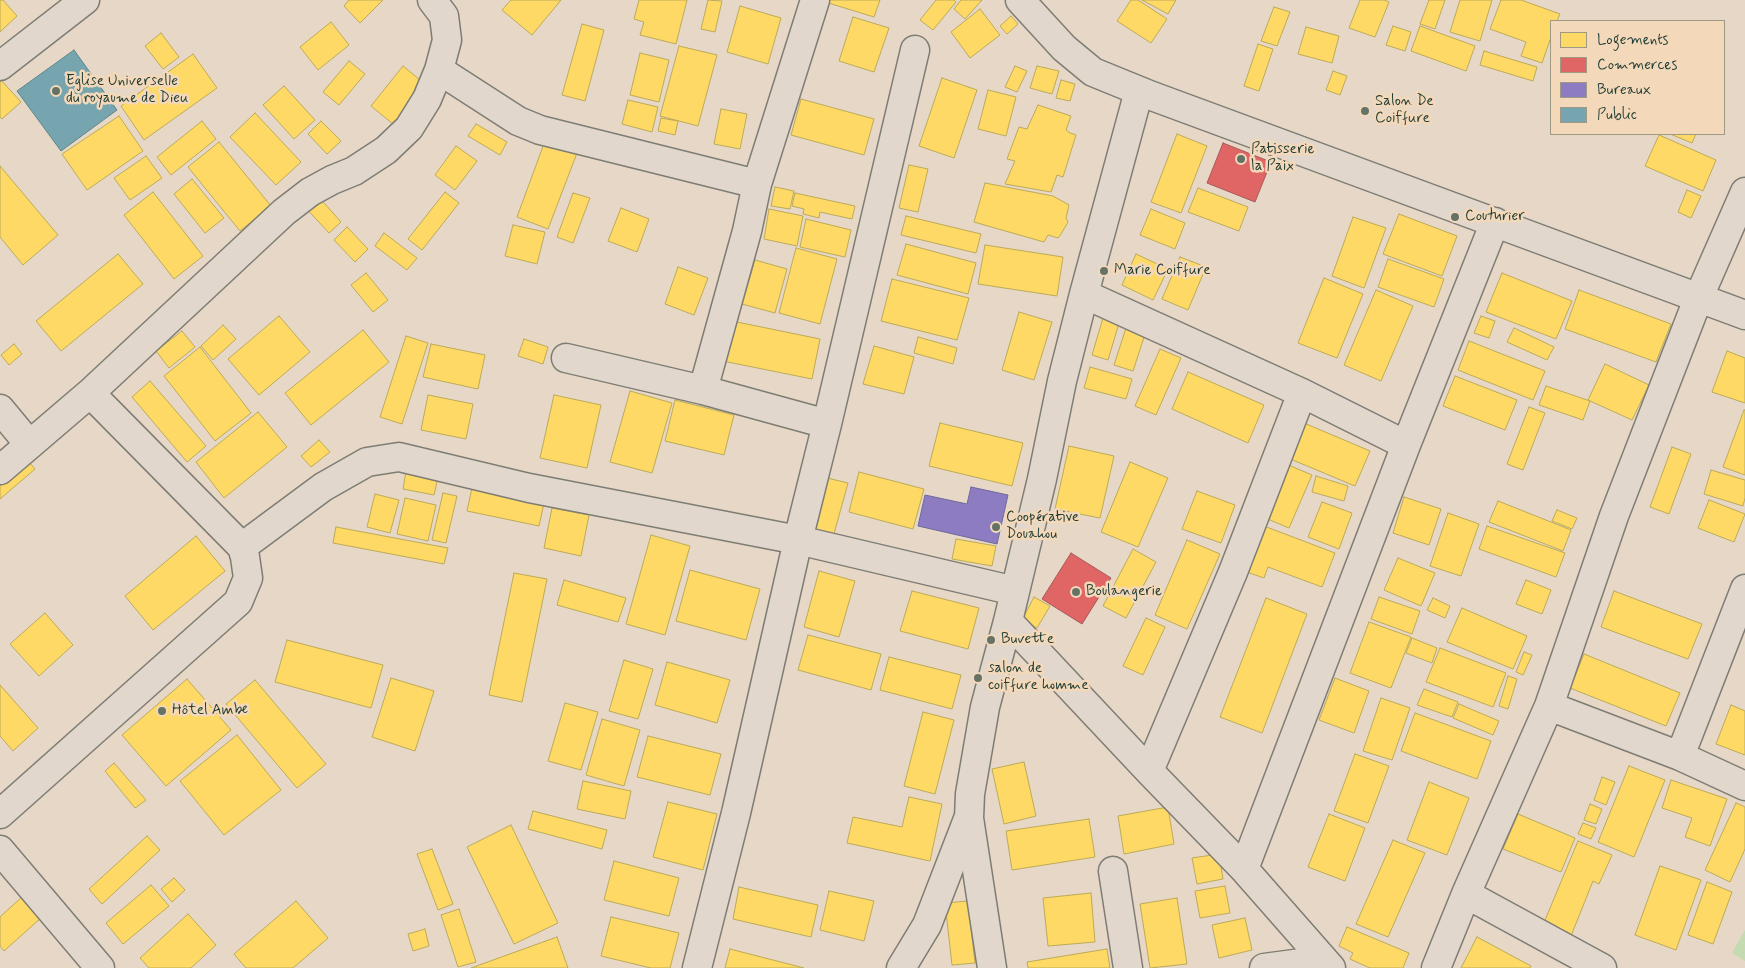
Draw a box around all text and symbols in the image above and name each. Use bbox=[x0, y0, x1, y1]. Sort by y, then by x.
legend bbox=[1550, 20, 1725, 135]
text: Logements bbox=[1597, 30, 1669, 50]
text: Commerces bbox=[1597, 55, 1677, 75]
place label: Eglise Universelle du royaume de Dieu bbox=[66, 73, 188, 108]
text: Bureaux bbox=[1597, 80, 1651, 100]
marker: Eglise Universelle du royaume de Dieu bbox=[50, 85, 62, 97]
place label: Salon De Coiffure bbox=[1375, 93, 1434, 128]
marker: Salon De Coiffure bbox=[1359, 105, 1371, 117]
text: Public bbox=[1597, 105, 1637, 125]
place label: Patisserie la Paix bbox=[1251, 141, 1315, 176]
marker: Patisserie la Paix bbox=[1235, 153, 1247, 165]
place label: Couturier bbox=[1465, 208, 1524, 226]
marker: Couturier bbox=[1449, 211, 1461, 223]
place label: Marie Coiffure bbox=[1114, 262, 1211, 280]
marker: Marie Coiffure bbox=[1098, 265, 1110, 277]
place label: Coopérative Douahou bbox=[1006, 509, 1079, 544]
marker: Coopérative Douahou bbox=[990, 521, 1002, 533]
place label: Boulangerie bbox=[1086, 583, 1162, 601]
marker: Boulangerie bbox=[1070, 586, 1082, 598]
place label: Buvette bbox=[1001, 631, 1054, 649]
marker: Buvette bbox=[985, 634, 997, 646]
place label: salon de coiffure homme bbox=[988, 660, 1089, 695]
marker: salon de coiffure homme bbox=[972, 672, 984, 684]
place label: Hôtel Ambe bbox=[172, 702, 248, 720]
marker: Hôtel Ambe bbox=[156, 705, 168, 717]

